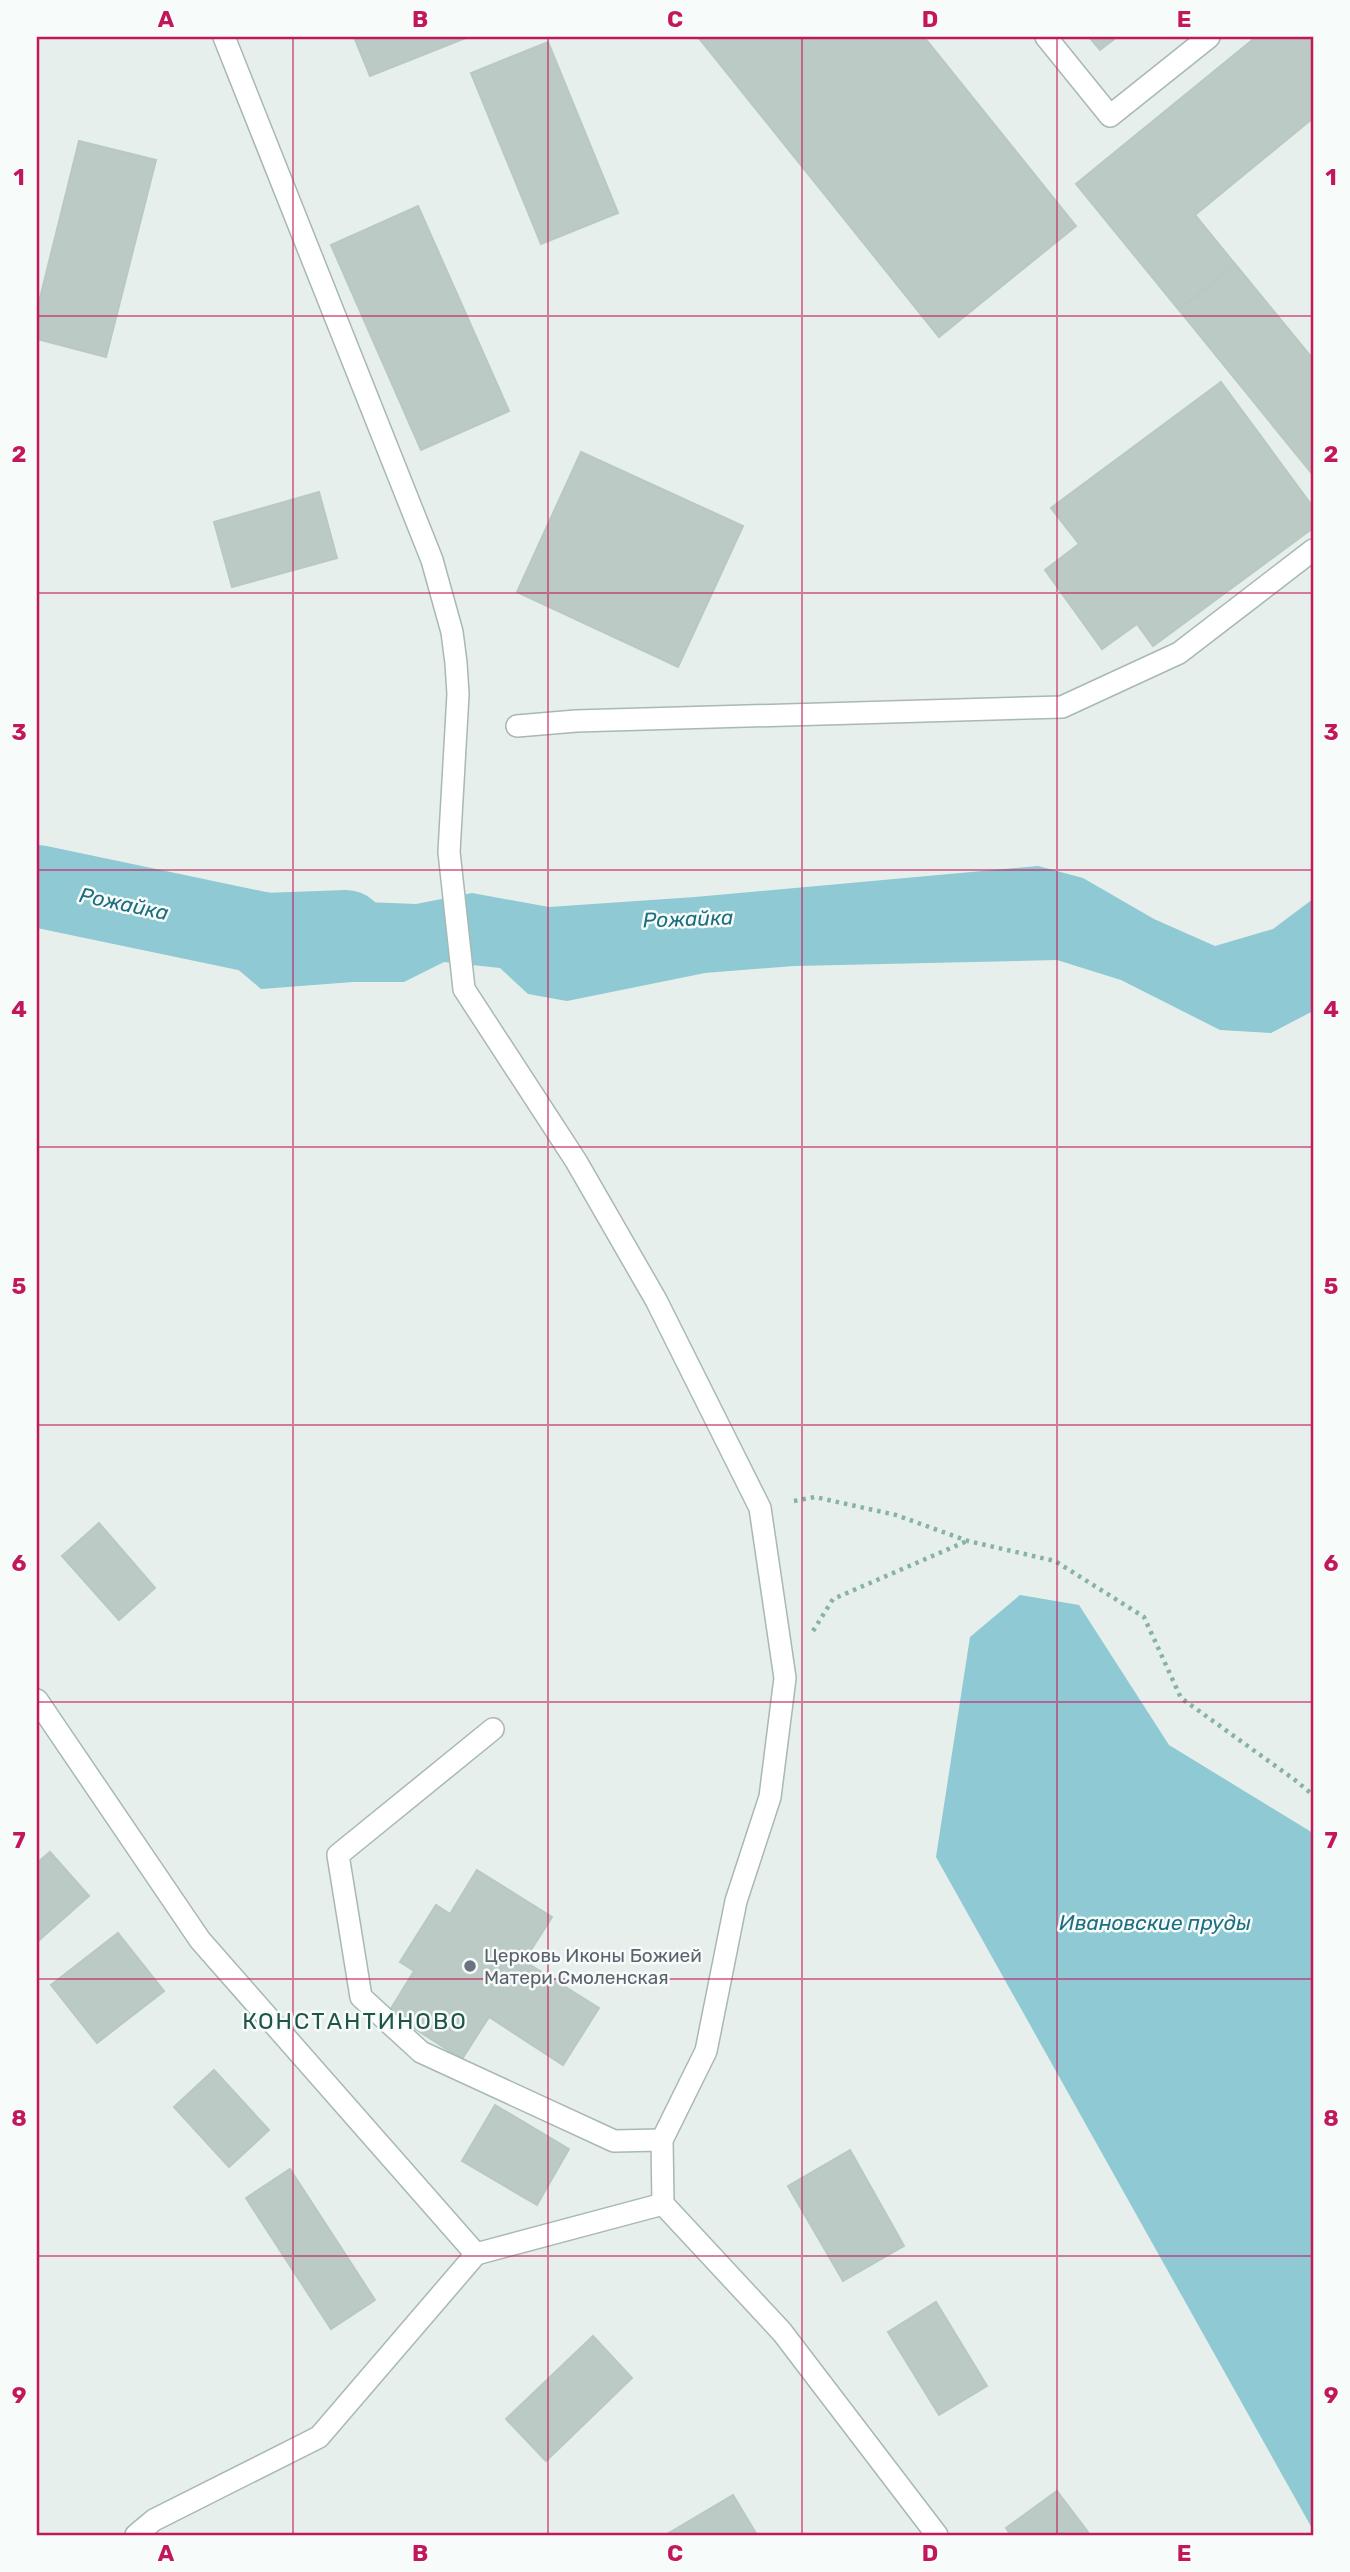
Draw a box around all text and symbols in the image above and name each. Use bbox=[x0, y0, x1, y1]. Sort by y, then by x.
text: A bbox=[158, 5, 175, 33]
text: B bbox=[412, 5, 428, 33]
text: C bbox=[667, 5, 683, 33]
text: D bbox=[922, 5, 938, 33]
text: E bbox=[1177, 5, 1191, 33]
text: 1 bbox=[13, 163, 25, 191]
text: 1 bbox=[1325, 163, 1337, 191]
text: 2 bbox=[12, 440, 26, 468]
text: 2 bbox=[1324, 440, 1338, 468]
text: 3 bbox=[11, 718, 27, 746]
text: 3 bbox=[1323, 718, 1339, 746]
water label: Рожайка bbox=[77, 882, 171, 925]
water label: Рожайка bbox=[642, 904, 734, 933]
text: 4 bbox=[11, 995, 27, 1023]
text: 4 bbox=[1323, 995, 1339, 1023]
text: 5 bbox=[12, 1272, 27, 1300]
text: 5 bbox=[1324, 1272, 1339, 1300]
text: 6 bbox=[12, 1549, 27, 1577]
text: 6 bbox=[1324, 1549, 1339, 1577]
text: 7 bbox=[12, 1826, 26, 1854]
text: 7 bbox=[1324, 1826, 1338, 1854]
water label: Ивановские пруды bbox=[1059, 1910, 1251, 1935]
place label: Церковь Иконы Божией Матери Смоленская bbox=[484, 1944, 702, 1989]
marker: Церковь Иконы Божией Матери Смоленская bbox=[462, 1958, 478, 1974]
district label: КОНСТАНТИНОВО bbox=[242, 2007, 468, 2035]
text: 8 bbox=[11, 2104, 27, 2132]
text: 8 bbox=[1323, 2104, 1339, 2132]
text: 9 bbox=[12, 2381, 26, 2409]
text: 9 bbox=[1324, 2381, 1338, 2409]
text: A bbox=[158, 2539, 175, 2567]
text: B bbox=[412, 2539, 428, 2567]
text: C bbox=[667, 2539, 683, 2567]
text: D bbox=[922, 2539, 938, 2567]
text: E bbox=[1177, 2539, 1191, 2567]

